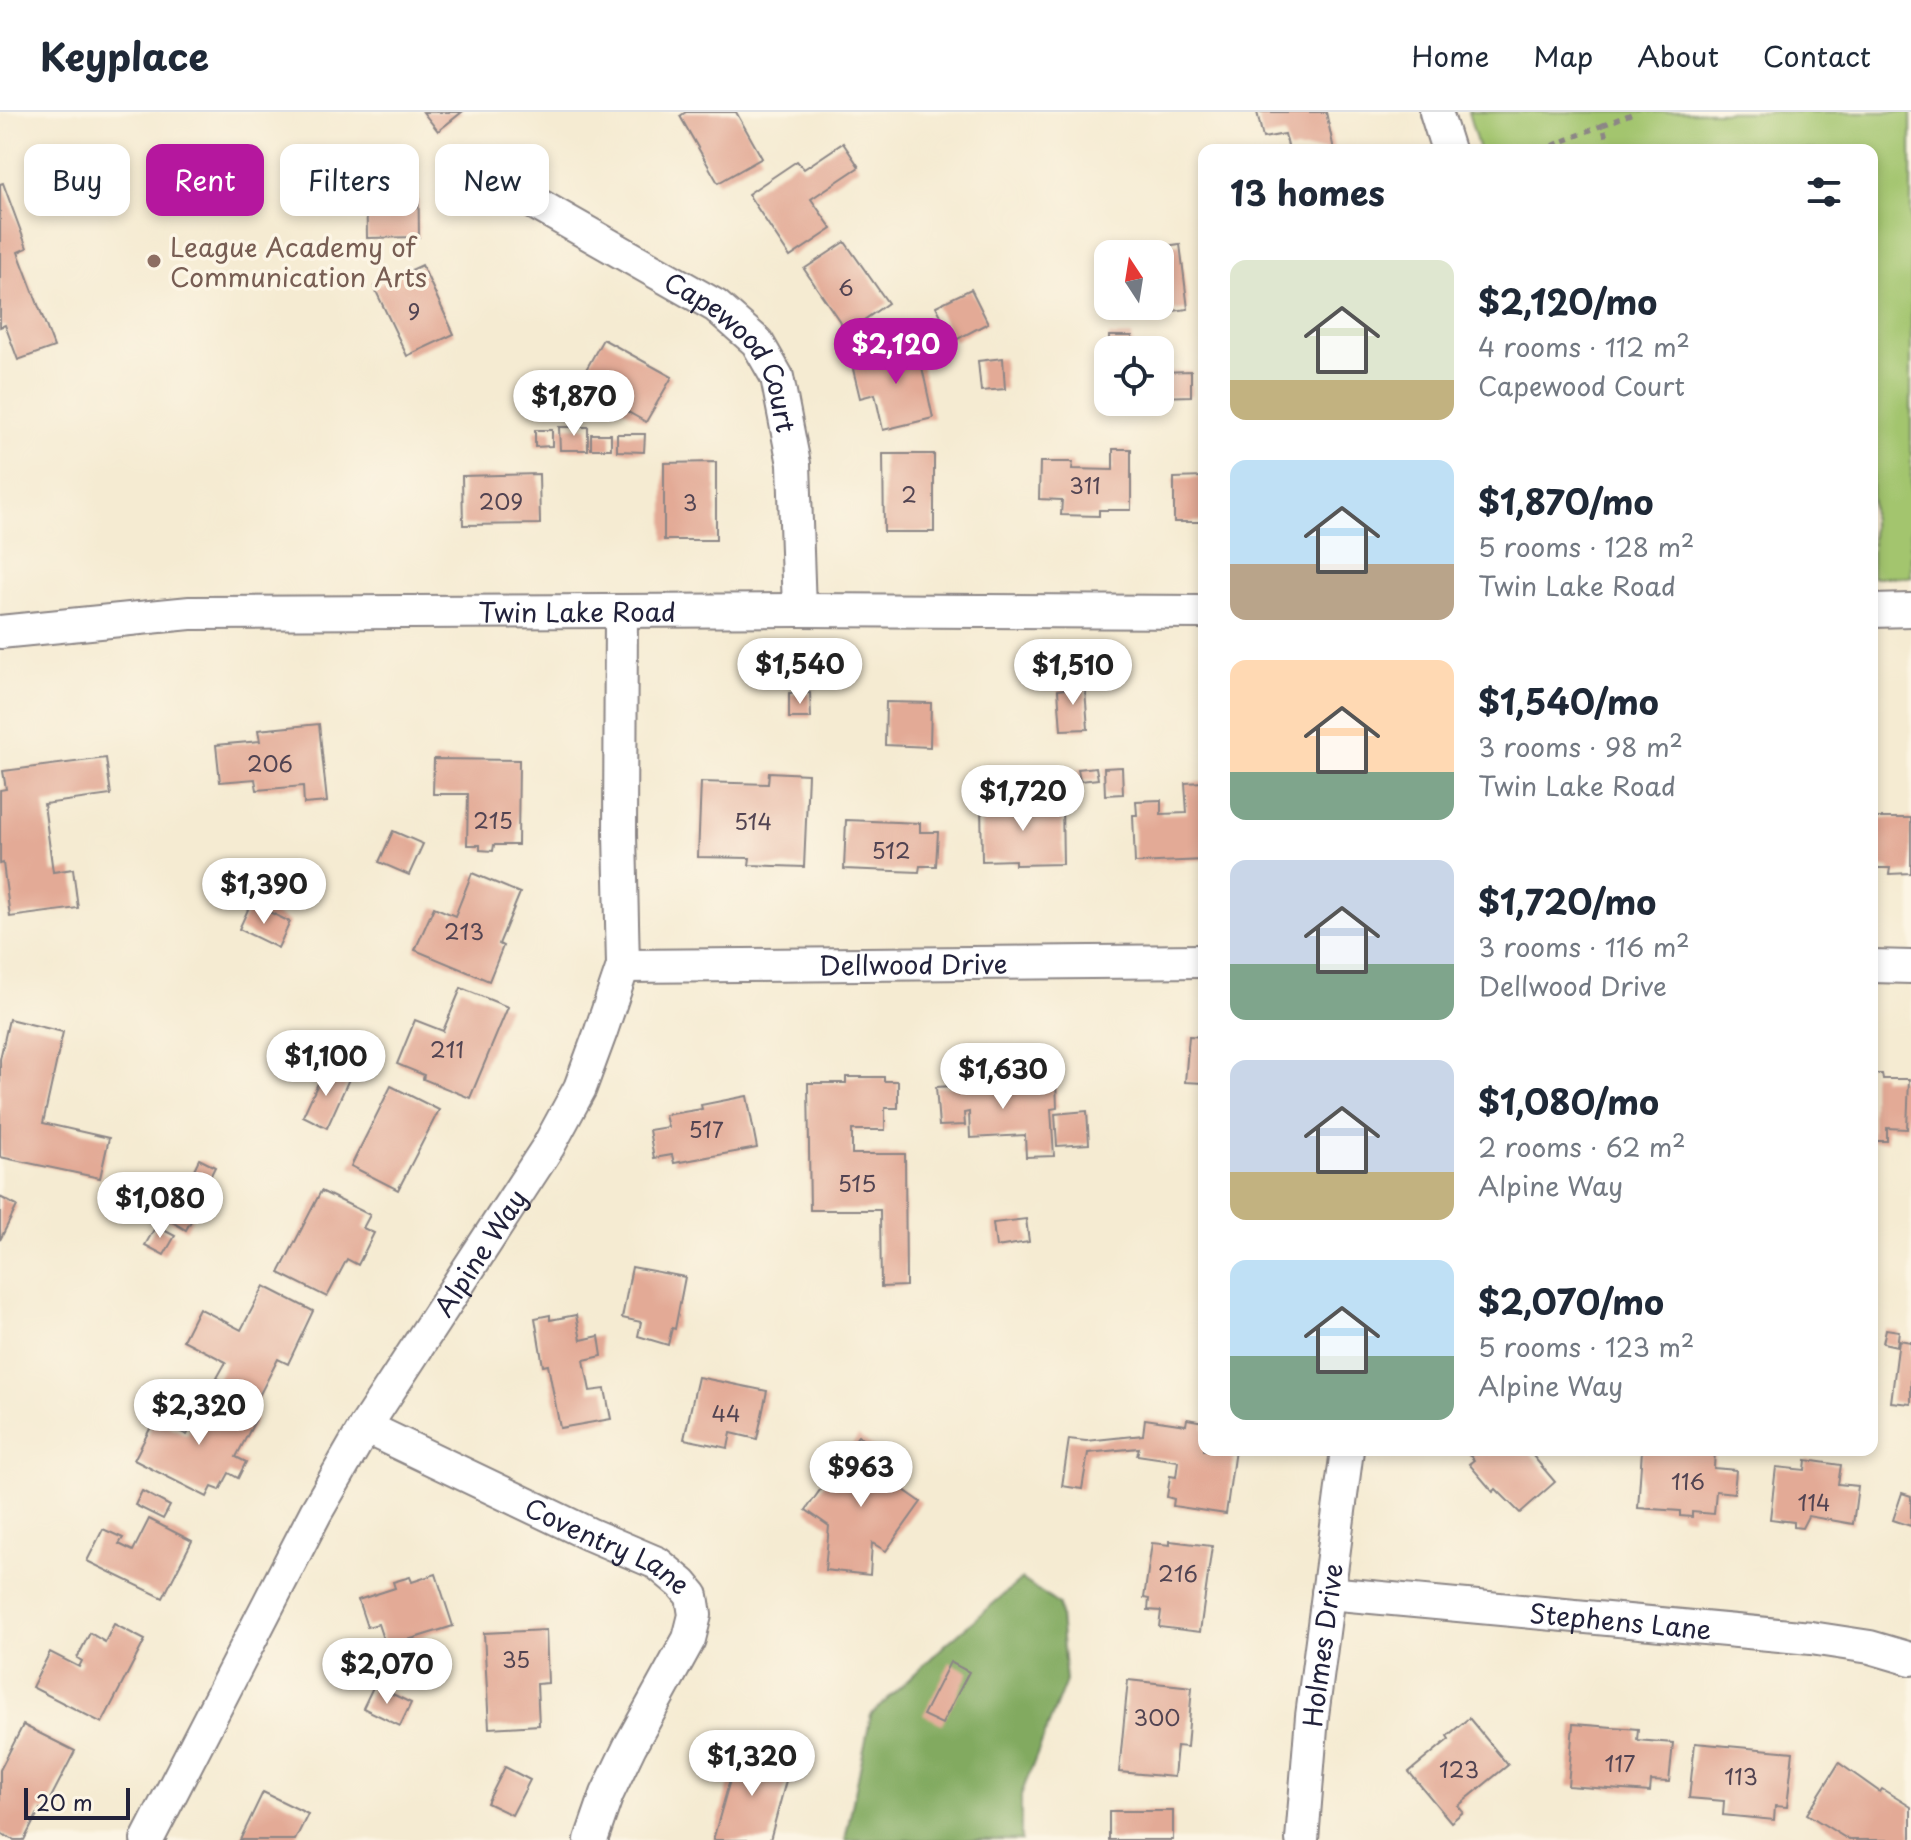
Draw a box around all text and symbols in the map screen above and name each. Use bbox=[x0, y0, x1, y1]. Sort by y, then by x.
text: Keyplace bbox=[40, 27, 209, 84]
text: Home bbox=[1411, 34, 1489, 77]
text: Map bbox=[1533, 34, 1593, 77]
text: About bbox=[1637, 34, 1719, 77]
text: Contact bbox=[1763, 34, 1871, 77]
chip: Buy bbox=[24, 144, 130, 216]
chip: Rent bbox=[146, 144, 264, 216]
chip: Filters bbox=[280, 144, 419, 216]
chip: New bbox=[435, 144, 549, 216]
text: 13 homes bbox=[1230, 166, 1385, 218]
icon: filters bbox=[1802, 170, 1846, 214]
place label: League Academy of Communication Arts bbox=[170, 227, 427, 296]
north arrow bbox=[1094, 240, 1174, 320]
map controls bbox=[1094, 240, 1174, 416]
marker: League Academy of Communication Arts bbox=[145, 252, 163, 270]
street label: Capewood Court bbox=[658, 261, 807, 436]
house number: 6 bbox=[838, 270, 854, 303]
text: $2,120/mo bbox=[1478, 275, 1657, 327]
icon: home bbox=[1294, 292, 1390, 388]
house number: 9 bbox=[408, 294, 420, 327]
pin: $2,120 bbox=[831, 318, 961, 386]
text: $2,120 bbox=[852, 324, 940, 363]
text: 4 rooms · 112 m² bbox=[1478, 327, 1690, 366]
button: locate bbox=[1094, 336, 1174, 416]
text: Capewood Court bbox=[1478, 366, 1685, 405]
pin: $1,870 bbox=[509, 370, 639, 438]
text: $1,870 bbox=[531, 376, 617, 415]
house number: 311 bbox=[1069, 468, 1101, 501]
text: $1,870/mo bbox=[1478, 475, 1654, 527]
house number: 2 bbox=[901, 477, 917, 510]
house number: 209 bbox=[479, 484, 523, 517]
house number: 3 bbox=[683, 485, 697, 518]
icon: home bbox=[1294, 492, 1390, 588]
text: 5 rooms · 128 m² bbox=[1478, 527, 1694, 566]
text: Twin Lake Road bbox=[1478, 566, 1676, 605]
street label: Twin Lake Road bbox=[478, 591, 676, 631]
pin: $1,540 bbox=[735, 638, 865, 706]
pin: $1,510 bbox=[1008, 639, 1138, 707]
text: $1,540 bbox=[755, 644, 845, 683]
text: $1,510 bbox=[1032, 645, 1114, 684]
text: $1,540/mo bbox=[1478, 675, 1659, 727]
icon: home bbox=[1294, 692, 1390, 788]
text: 3 rooms · 98 m² bbox=[1478, 727, 1683, 766]
house number: 206 bbox=[247, 746, 293, 779]
pin: $1,720 bbox=[958, 765, 1088, 833]
text: Twin Lake Road bbox=[1478, 766, 1676, 805]
text: $1,720 bbox=[979, 771, 1067, 810]
house number: 215 bbox=[473, 803, 513, 836]
house number: 514 bbox=[734, 804, 772, 837]
house number: 512 bbox=[871, 833, 911, 866]
pin: $1,390 bbox=[199, 858, 329, 926]
text: $1,390 bbox=[220, 864, 308, 903]
text: $1,720/mo bbox=[1478, 875, 1656, 927]
icon: home bbox=[1294, 892, 1390, 988]
house number: 213 bbox=[444, 914, 484, 947]
text: 3 rooms · 116 m² bbox=[1478, 927, 1690, 966]
street label: Dellwood Drive bbox=[818, 943, 1008, 984]
text: Dellwood Drive bbox=[1478, 966, 1667, 1005]
pin: $1,100 bbox=[261, 1030, 391, 1098]
house number: 211 bbox=[430, 1032, 464, 1065]
text: $1,100 bbox=[284, 1036, 368, 1075]
pin: $1,630 bbox=[938, 1043, 1068, 1111]
text: $1,630 bbox=[958, 1049, 1048, 1088]
text: $1,080/mo bbox=[1478, 1075, 1659, 1127]
icon: home bbox=[1294, 1092, 1390, 1188]
house number: 517 bbox=[688, 1112, 724, 1145]
text: 2 rooms · 62 m² bbox=[1478, 1127, 1686, 1166]
house number: 515 bbox=[838, 1166, 876, 1199]
text: Alpine Way bbox=[1478, 1166, 1623, 1205]
pin: $1,080 bbox=[95, 1172, 225, 1240]
text: $1,080 bbox=[115, 1178, 205, 1217]
street label: Alpine Way bbox=[423, 1181, 535, 1324]
text: $2,070/mo bbox=[1478, 1275, 1664, 1327]
icon: home bbox=[1294, 1292, 1390, 1388]
text: 5 rooms · 123 m² bbox=[1478, 1327, 1694, 1366]
text: Alpine Way bbox=[1478, 1366, 1623, 1405]
pin: $2,320 bbox=[134, 1379, 264, 1447]
text: $2,320 bbox=[152, 1385, 246, 1424]
house number: 44 bbox=[711, 1396, 741, 1429]
pin: $963 bbox=[814, 1441, 908, 1509]
text: $963 bbox=[828, 1447, 894, 1486]
house number: 116 bbox=[1671, 1464, 1705, 1497]
house number: 114 bbox=[1798, 1485, 1830, 1518]
street label: Coventry Lane bbox=[518, 1487, 699, 1603]
house number: 216 bbox=[1158, 1556, 1198, 1589]
street label: Holmes Drive bbox=[1292, 1561, 1351, 1728]
street label: Stephens Lane bbox=[1528, 1592, 1713, 1648]
pin: $2,070 bbox=[322, 1638, 452, 1706]
house number: 35 bbox=[502, 1642, 530, 1675]
text: $2,070 bbox=[340, 1644, 434, 1683]
house number: 300 bbox=[1134, 1700, 1180, 1733]
pin: $1,320 bbox=[687, 1730, 817, 1798]
text: $1,320 bbox=[707, 1736, 797, 1775]
house number: 117 bbox=[1605, 1746, 1635, 1779]
house number: 123 bbox=[1439, 1752, 1479, 1785]
house number: 113 bbox=[1724, 1759, 1758, 1792]
scale bar bbox=[24, 1784, 130, 1820]
text: 20 m bbox=[36, 1785, 93, 1818]

